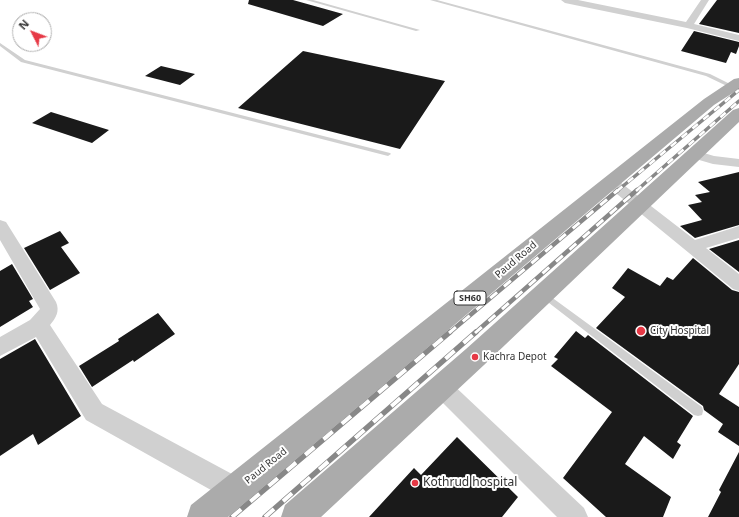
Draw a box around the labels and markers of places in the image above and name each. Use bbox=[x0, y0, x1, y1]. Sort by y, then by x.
marker: City Hospital bbox=[635, 325, 647, 337]
place label: City Hospital bbox=[650, 325, 709, 337]
place label: Kachra Depot bbox=[483, 351, 547, 363]
marker: Kachra Depot bbox=[470, 352, 480, 362]
place label: Kothrud hospital bbox=[423, 476, 517, 490]
marker: Kothrud hospital bbox=[410, 478, 420, 488]

